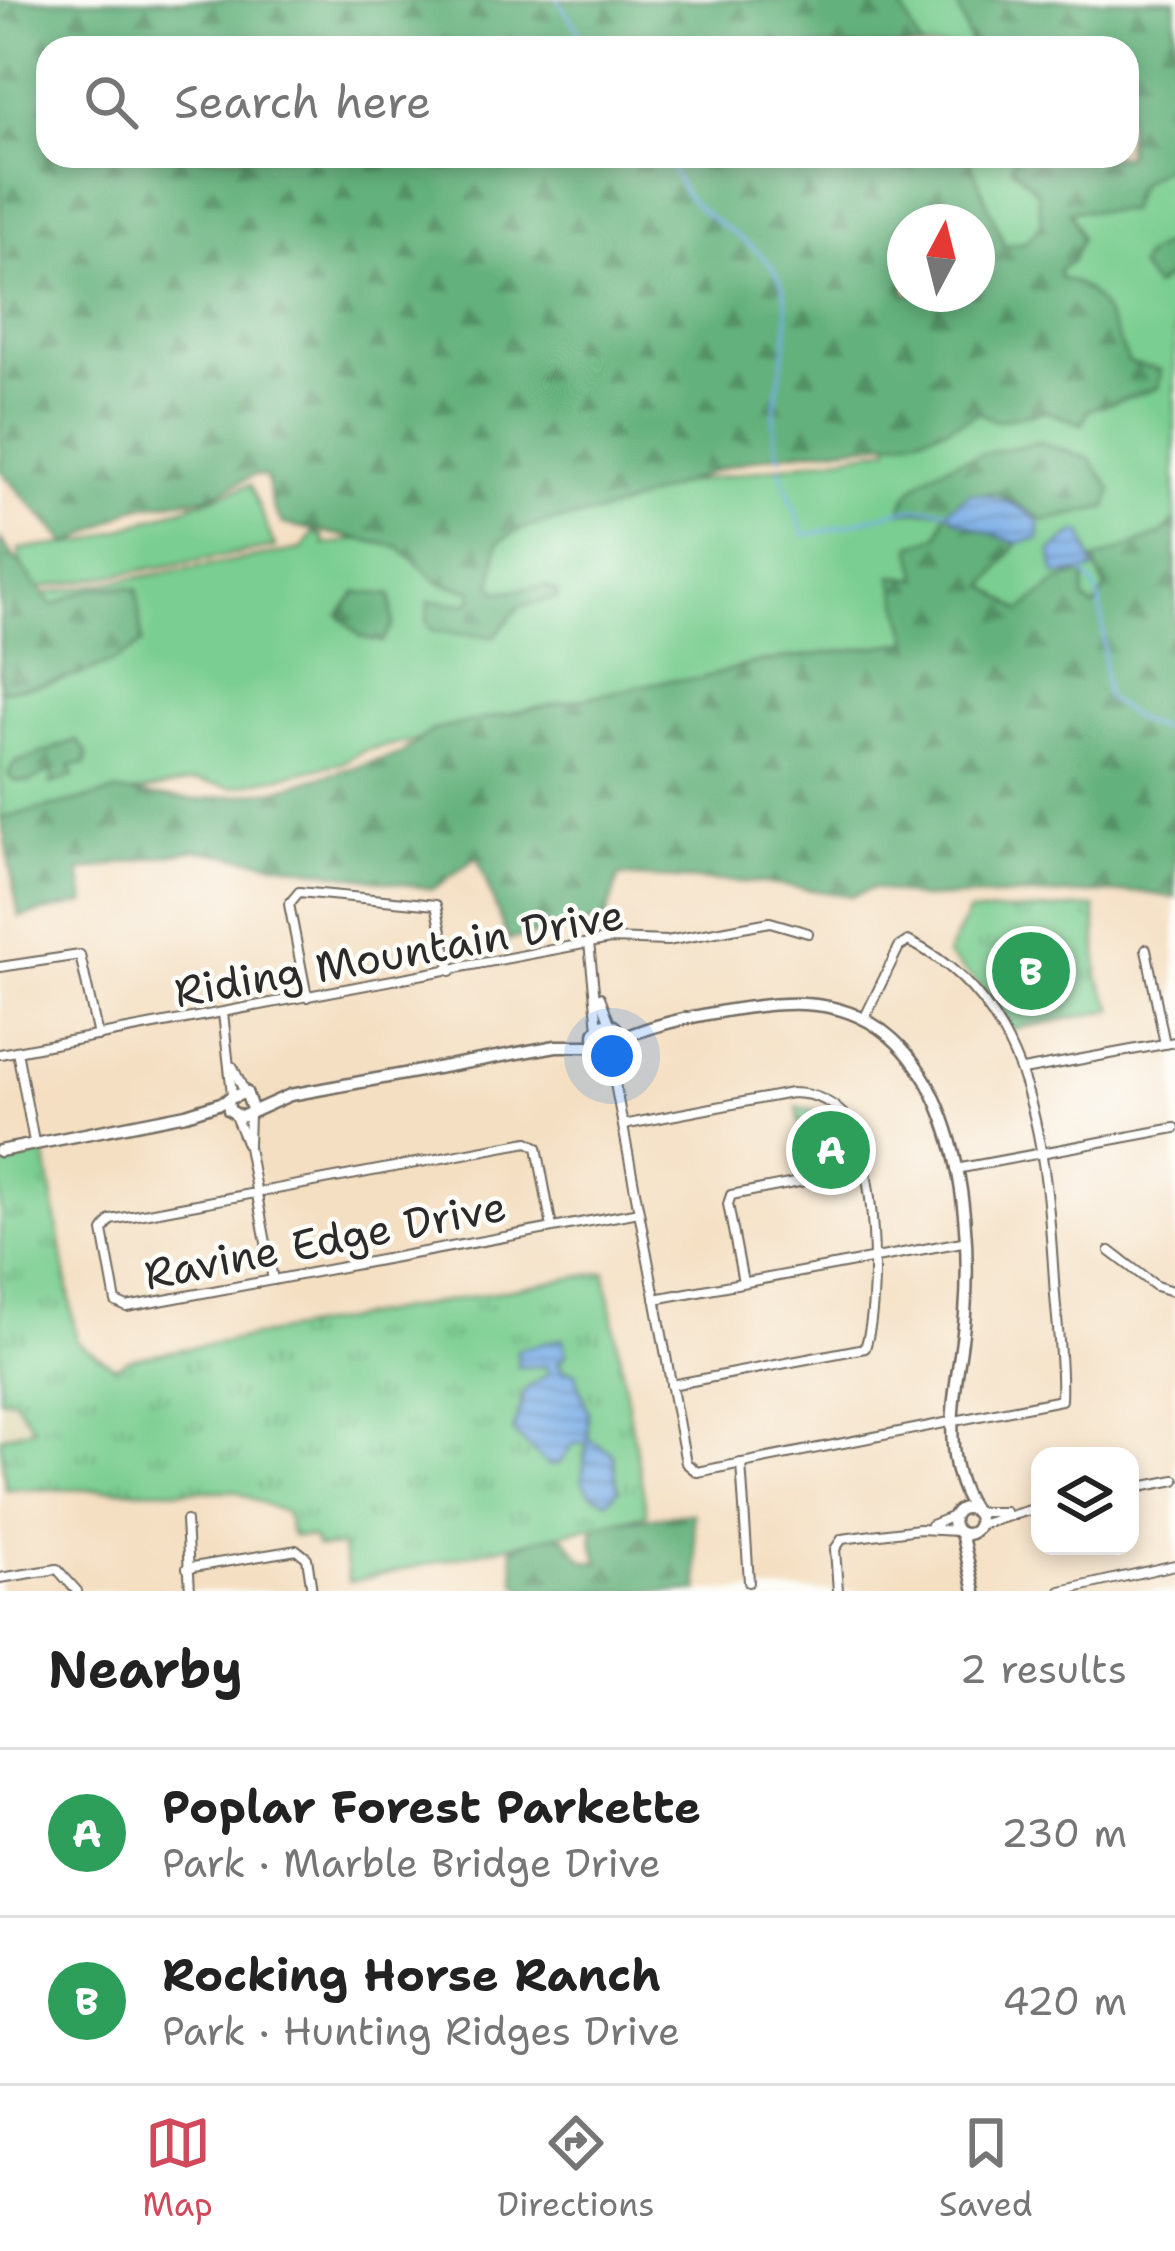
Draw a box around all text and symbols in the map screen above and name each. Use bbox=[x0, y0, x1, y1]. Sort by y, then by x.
search box bbox=[36, 36, 1139, 168]
icon: search bbox=[78, 69, 144, 135]
text: Search here bbox=[174, 72, 431, 132]
north arrow bbox=[887, 204, 995, 312]
street label: Riding Mountain Drive bbox=[170, 886, 628, 1020]
pin: B bbox=[992, 926, 1070, 1016]
your location bbox=[582, 1026, 642, 1086]
pin: A bbox=[792, 1105, 870, 1195]
street label: Ravine Edge Drive bbox=[139, 1177, 511, 1303]
map controls bbox=[1031, 1447, 1139, 1555]
button: layers bbox=[1031, 1447, 1139, 1555]
text: Nearby bbox=[48, 1635, 243, 1703]
text: 2 results bbox=[960, 1643, 1127, 1695]
text: Poplar Forest Parkette bbox=[162, 1777, 701, 1837]
text: A bbox=[72, 1807, 102, 1859]
text: 230 m bbox=[1001, 1807, 1127, 1859]
text: Park · Marble Bridge Drive bbox=[162, 1837, 661, 1889]
text: Rocking Horse Ranch bbox=[162, 1945, 661, 2005]
text: B bbox=[75, 1975, 99, 2027]
text: 420 m bbox=[1002, 1975, 1127, 2027]
text: Park · Hunting Ridges Drive bbox=[162, 2005, 680, 2057]
tab: Map bbox=[142, 2110, 213, 2227]
tab: Directions bbox=[497, 2110, 655, 2227]
tab: Saved bbox=[939, 2110, 1033, 2227]

